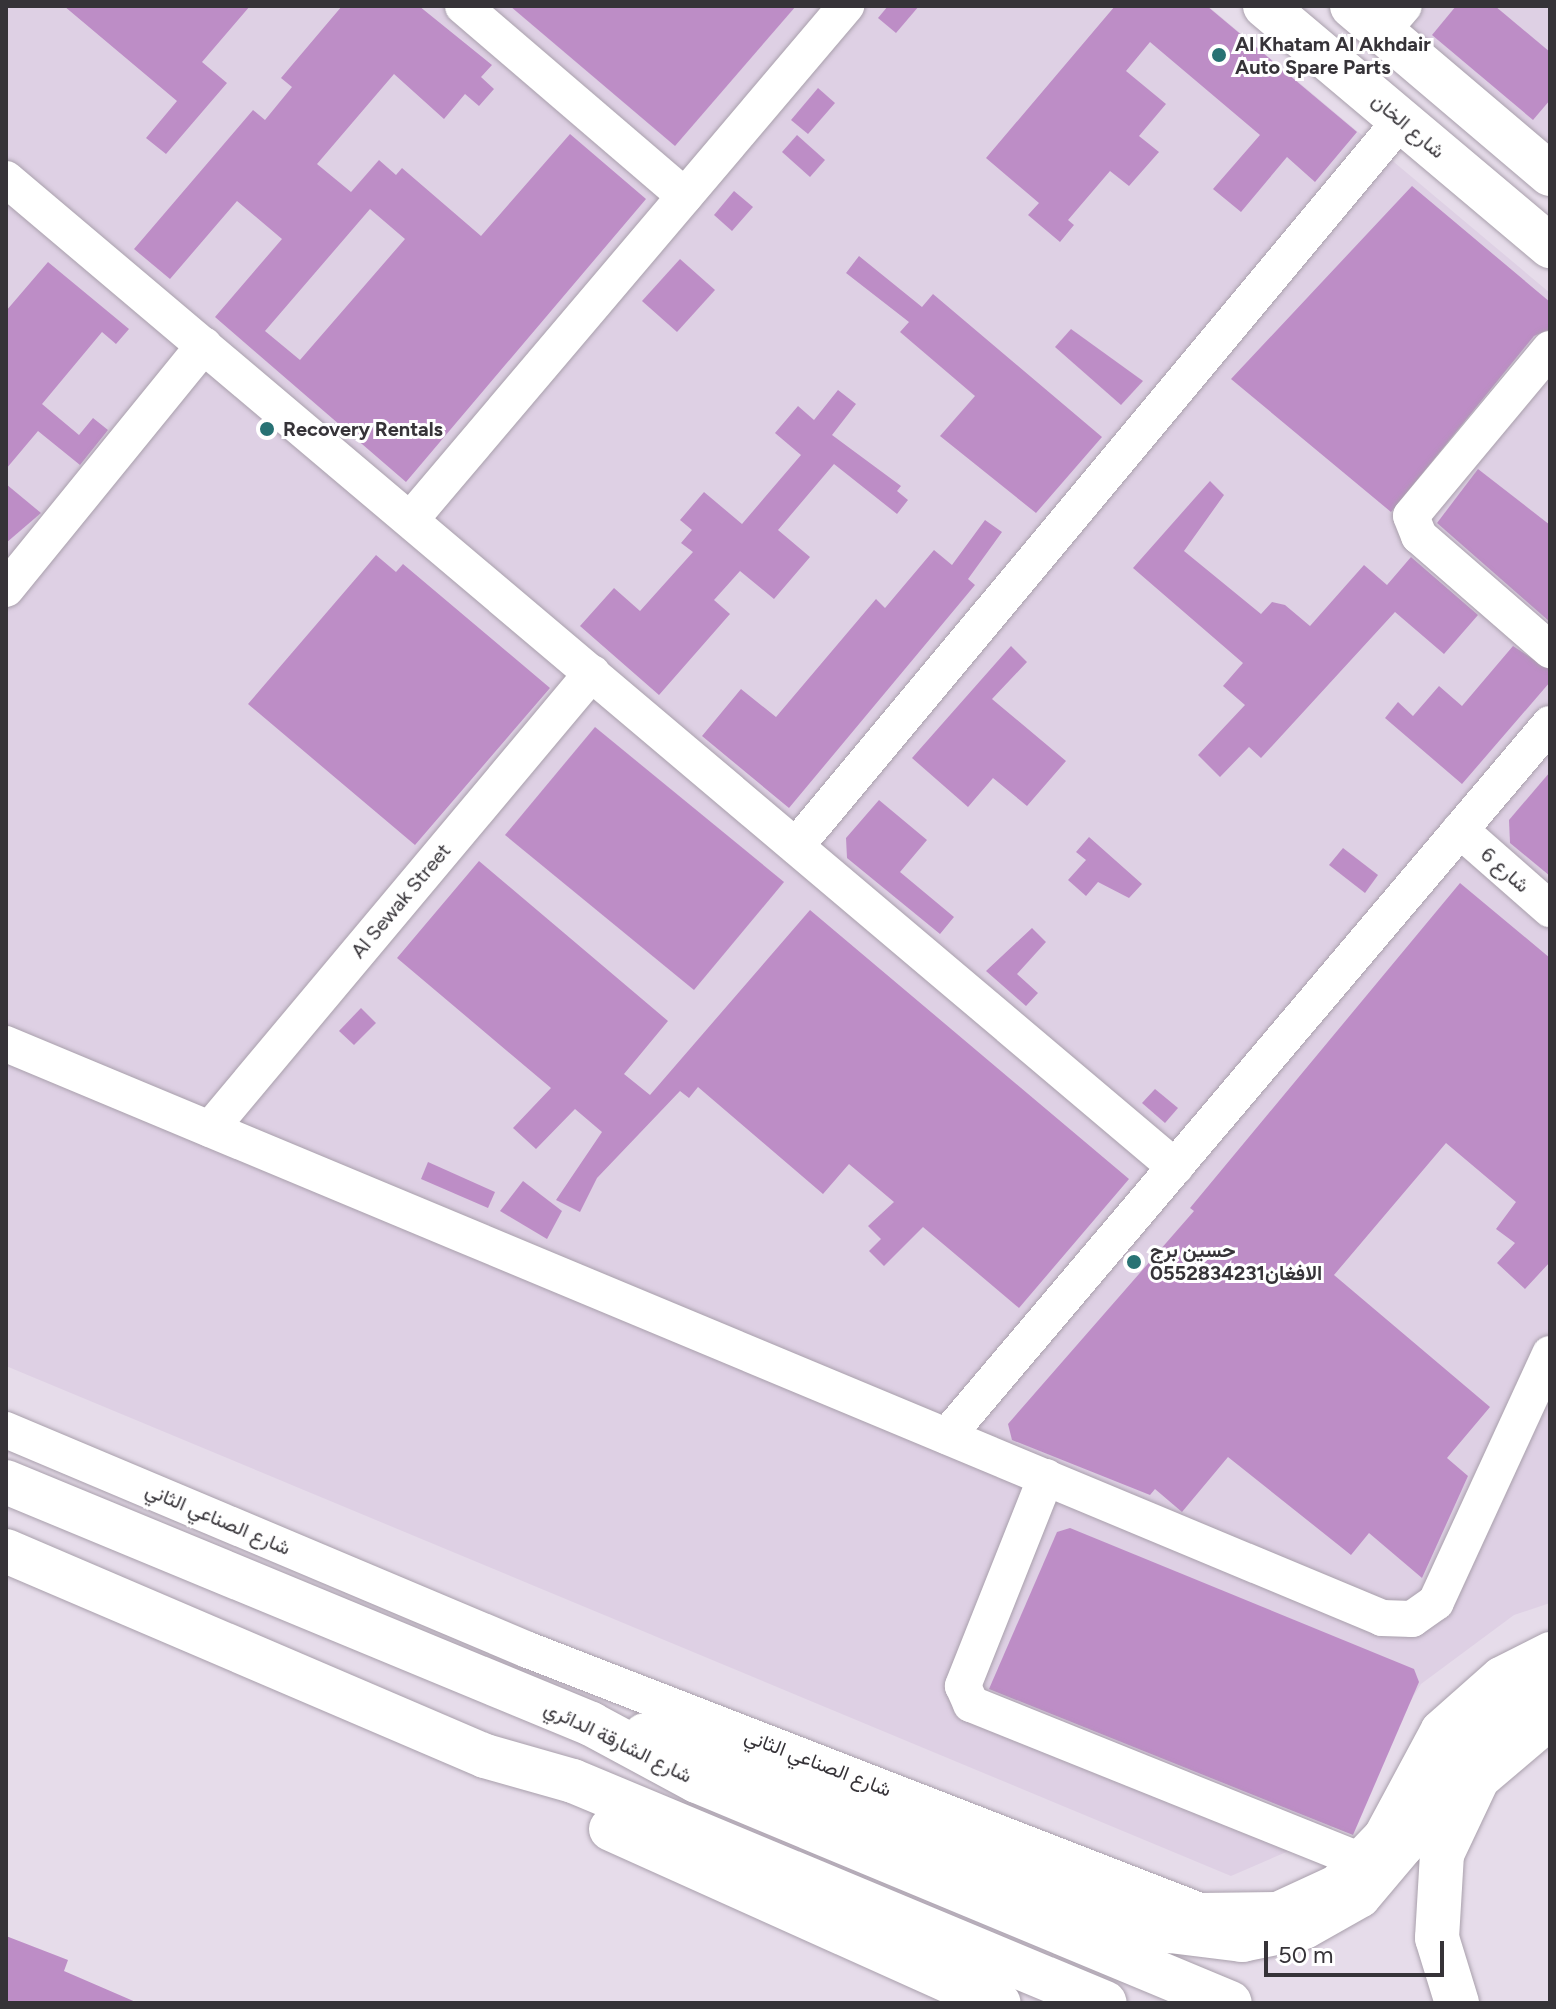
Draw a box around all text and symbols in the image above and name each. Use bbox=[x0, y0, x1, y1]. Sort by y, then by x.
place label: Al Khatam Al Akhdair Auto Spare Parts bbox=[1235, 32, 1431, 79]
marker: Al Khatam Al Akhdair Auto Spare Parts bbox=[1210, 46, 1228, 64]
street label: شارع الخان bbox=[1367, 89, 1449, 163]
place label: Recovery Rentals bbox=[283, 417, 443, 441]
marker: Recovery Rentals bbox=[258, 420, 276, 438]
street label: Al Sewak Street bbox=[346, 839, 456, 963]
street label: شارع 6 bbox=[1476, 842, 1534, 898]
place label: حسين برج الافغان0552834231 bbox=[1150, 1238, 1322, 1285]
marker: حسين برج الافغان0552834231 bbox=[1125, 1253, 1143, 1271]
street label: شارع الصناعي الثاني bbox=[142, 1478, 294, 1560]
street label: شارع الشارقة الدائري bbox=[540, 1696, 696, 1788]
street label: شارع الصناعي الثاني bbox=[741, 1724, 895, 1802]
scale bar bbox=[1268, 1925, 1448, 1975]
text: 50 m bbox=[1278, 1940, 1334, 1969]

